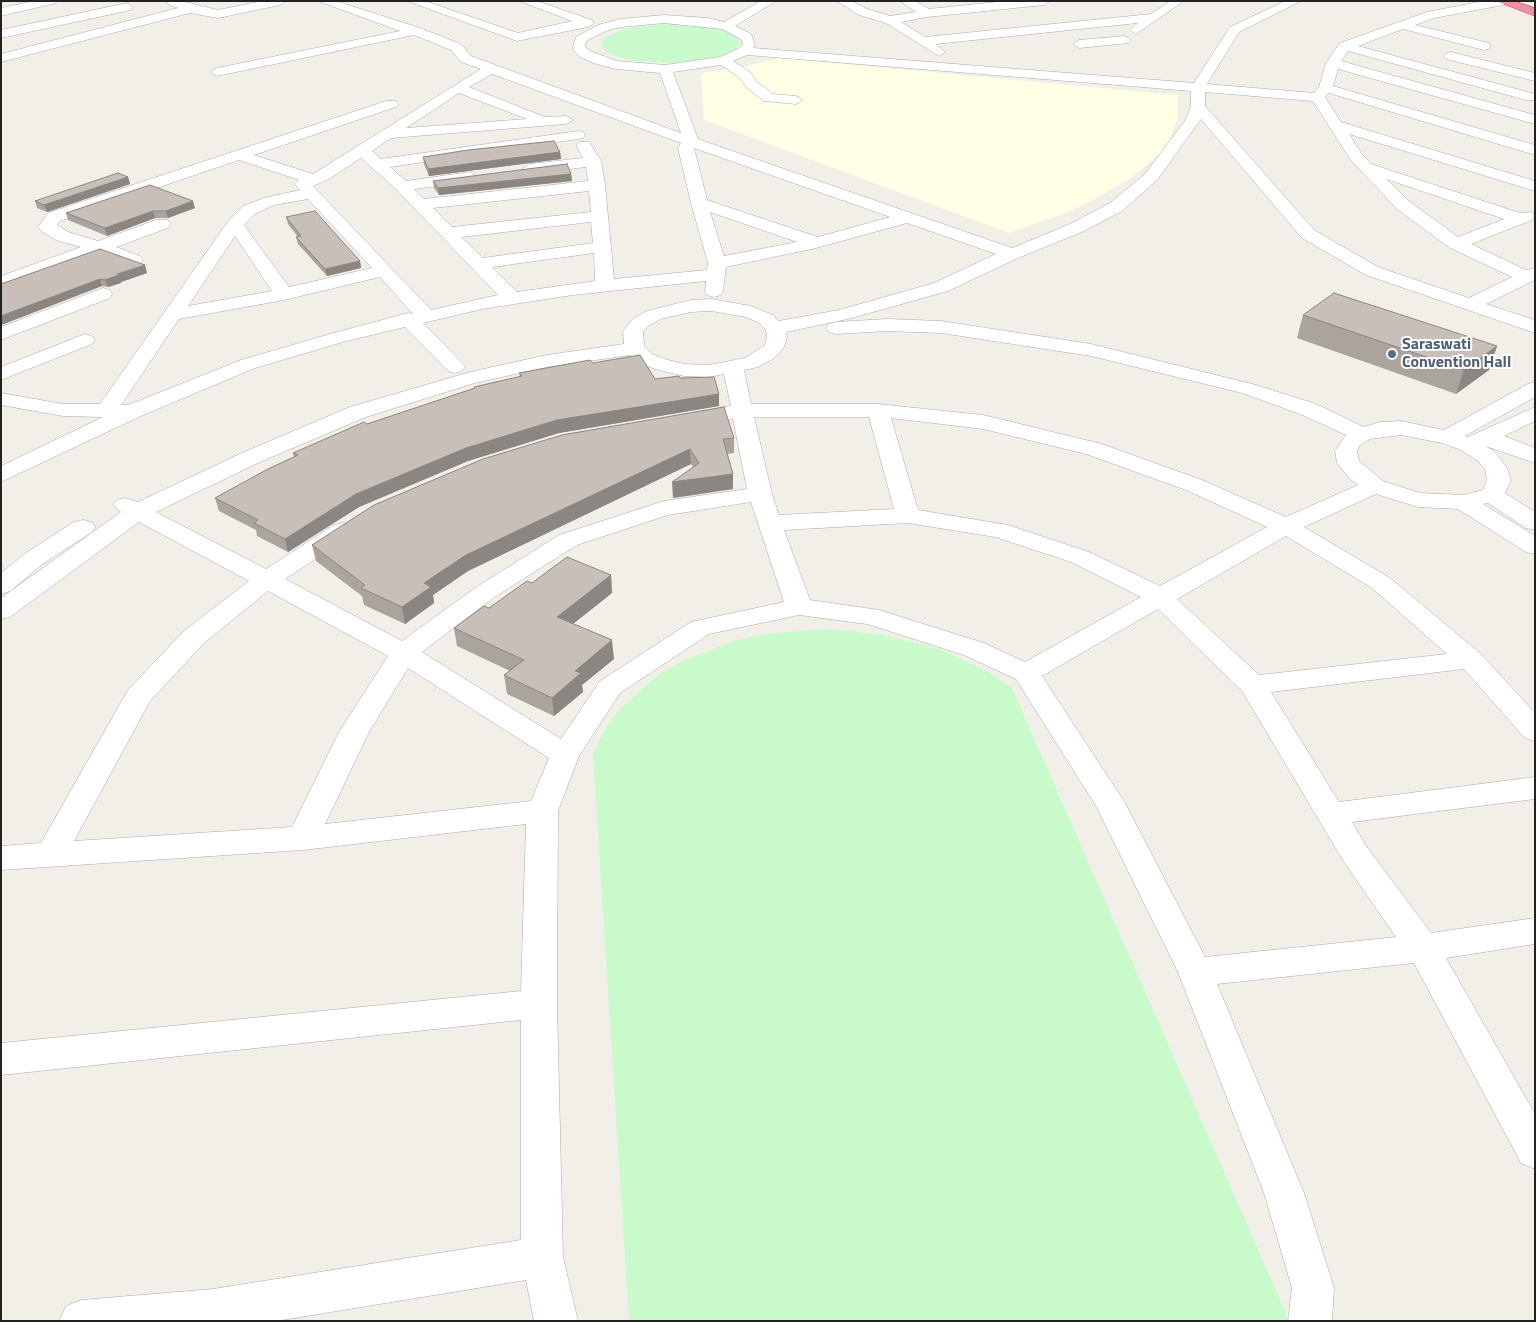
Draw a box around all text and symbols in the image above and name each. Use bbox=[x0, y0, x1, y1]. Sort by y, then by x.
place label: Saraswati Convention Hall bbox=[1402, 335, 1511, 373]
marker: Saraswati Convention Hall bbox=[1386, 348, 1398, 360]

